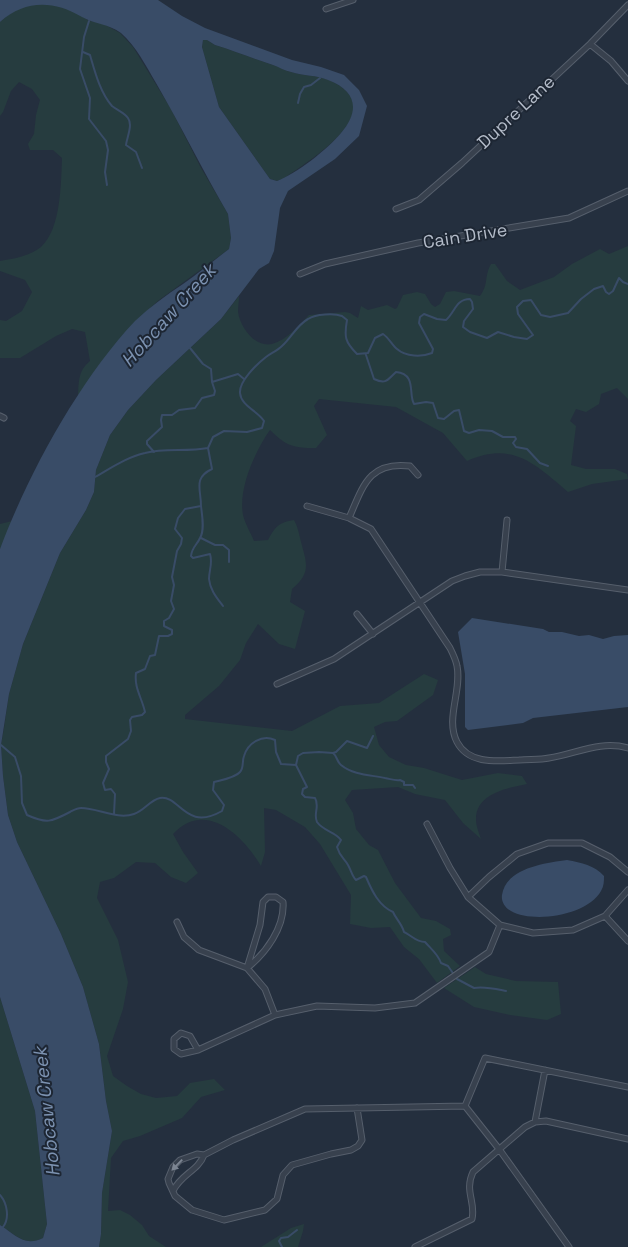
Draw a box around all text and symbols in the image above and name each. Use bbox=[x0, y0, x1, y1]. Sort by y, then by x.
street label: Dupre Lane bbox=[472, 70, 559, 154]
street label: Cain Drive bbox=[421, 217, 509, 254]
water label: Hobcaw Creek bbox=[115, 256, 223, 372]
water label: Hobcaw Creek bbox=[27, 1043, 66, 1178]
one-way arrow bbox=[171, 1158, 183, 1170]

